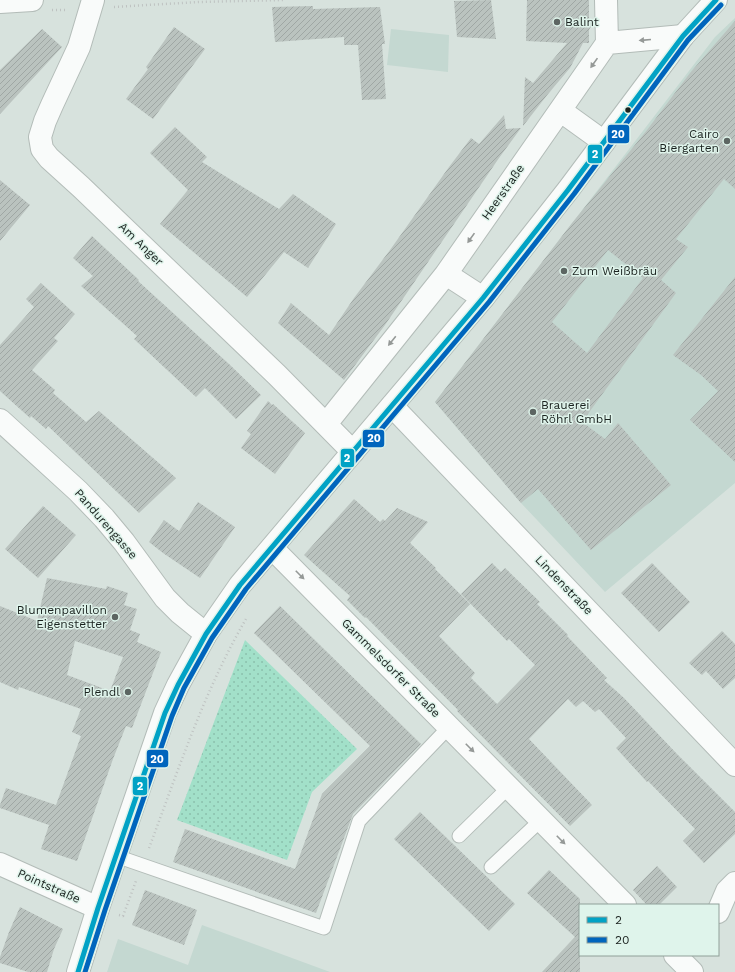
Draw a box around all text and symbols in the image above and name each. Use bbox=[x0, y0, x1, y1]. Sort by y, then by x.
place label: Balint bbox=[565, 15, 599, 29]
marker: Balint bbox=[552, 17, 562, 27]
one-way arrow bbox=[639, 36, 651, 43]
one-way arrow bbox=[590, 58, 598, 68]
unlabelled marker bbox=[623, 105, 633, 115]
line badge: 20 bbox=[607, 124, 630, 144]
place label: Cairo Biergarten bbox=[659, 127, 719, 155]
text: 20 bbox=[611, 128, 625, 141]
marker: Cairo Biergarten bbox=[722, 136, 732, 146]
line badge: 2 bbox=[587, 144, 603, 164]
text: 2 bbox=[592, 148, 599, 161]
street label: Heerstraße bbox=[479, 162, 527, 222]
street label: Am Anger bbox=[116, 219, 166, 269]
one-way arrow bbox=[467, 233, 475, 243]
place label: Zum Weißbräu bbox=[572, 264, 657, 278]
marker: Zum Weißbräu bbox=[559, 266, 569, 276]
one-way arrow bbox=[388, 336, 396, 346]
place label: Brauerei Röhrl GmbH bbox=[541, 398, 612, 426]
marker: Brauerei Röhrl GmbH bbox=[528, 407, 538, 417]
line badge: 20 bbox=[362, 429, 385, 448]
text: 20 bbox=[367, 432, 381, 445]
line badge: 2 bbox=[340, 448, 355, 468]
text: 2 bbox=[344, 452, 351, 465]
street label: Pandurengasse bbox=[72, 486, 140, 562]
street label: Lindenstraße bbox=[532, 552, 596, 618]
one-way arrow bbox=[295, 570, 304, 580]
place label: Blumenpavillon Eigenstetter bbox=[17, 603, 107, 631]
marker: Blumenpavillon Eigenstetter bbox=[110, 612, 120, 622]
street label: Gammelsdorfer Straße bbox=[339, 616, 443, 720]
place label: Plendl bbox=[83, 685, 120, 699]
marker: Plendl bbox=[123, 687, 133, 697]
one-way arrow bbox=[465, 743, 475, 753]
line badge: 20 bbox=[146, 749, 169, 768]
text: 20 bbox=[150, 753, 164, 766]
line badge: 2 bbox=[132, 776, 148, 796]
text: 2 bbox=[137, 780, 144, 793]
one-way arrow bbox=[556, 835, 566, 845]
street label: Pointstraße bbox=[15, 866, 83, 906]
legend bbox=[579, 904, 719, 956]
text: 2 bbox=[615, 913, 622, 927]
text: 20 bbox=[615, 933, 629, 947]

